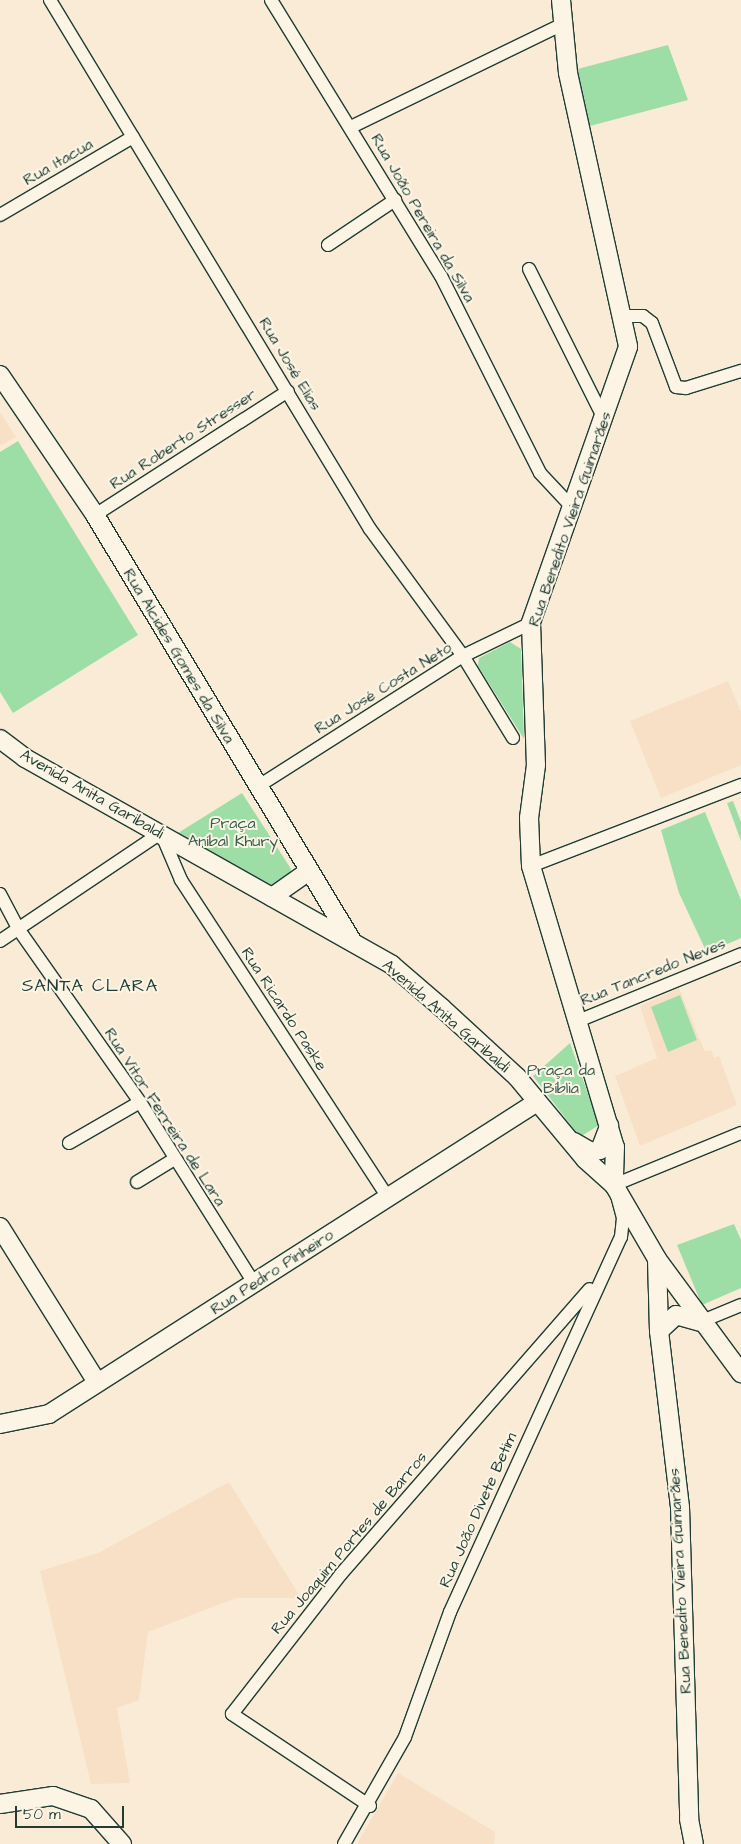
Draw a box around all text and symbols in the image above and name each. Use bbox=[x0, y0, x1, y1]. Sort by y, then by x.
street label: Rua João Pereira da Silva bbox=[367, 130, 479, 306]
street label: Rua Itacua bbox=[20, 134, 96, 190]
street label: Rua José Elias bbox=[255, 314, 325, 414]
street label: Rua Roberto Stresser bbox=[106, 384, 260, 494]
street label: Rua Benedito Vieira Guimarães bbox=[524, 409, 616, 629]
street label: Rua Alcides Gomes da Silva bbox=[119, 565, 239, 747]
street label: Rua José Costa Neto bbox=[311, 638, 455, 738]
street label: Avenida Anita Garibaldi bbox=[17, 745, 167, 843]
park label: Praça Aníbal Khury bbox=[188, 813, 278, 851]
street label: Rua Tancredo Neves bbox=[578, 934, 728, 1010]
street label: Rua Ricardo Paske bbox=[237, 944, 331, 1074]
street label: Avenida Anita Garibaldi bbox=[378, 955, 514, 1077]
district label: SANTA CLARA bbox=[20, 975, 160, 997]
street label: Rua Vitor Ferreira de Lara bbox=[100, 1024, 230, 1210]
park label: Praça da Bíblia bbox=[527, 1060, 595, 1098]
street label: Rua Pedro Pinheiro bbox=[207, 1225, 337, 1319]
street label: Rua João Divete Betim bbox=[435, 1429, 521, 1591]
street label: Rua Joaquim Portes de Barros bbox=[267, 1448, 431, 1638]
street label: Rua Benedito Vieira Guimarães bbox=[664, 1468, 696, 1694]
scale bar bbox=[18, 1796, 126, 1828]
text: 50 m bbox=[23, 1804, 61, 1825]

